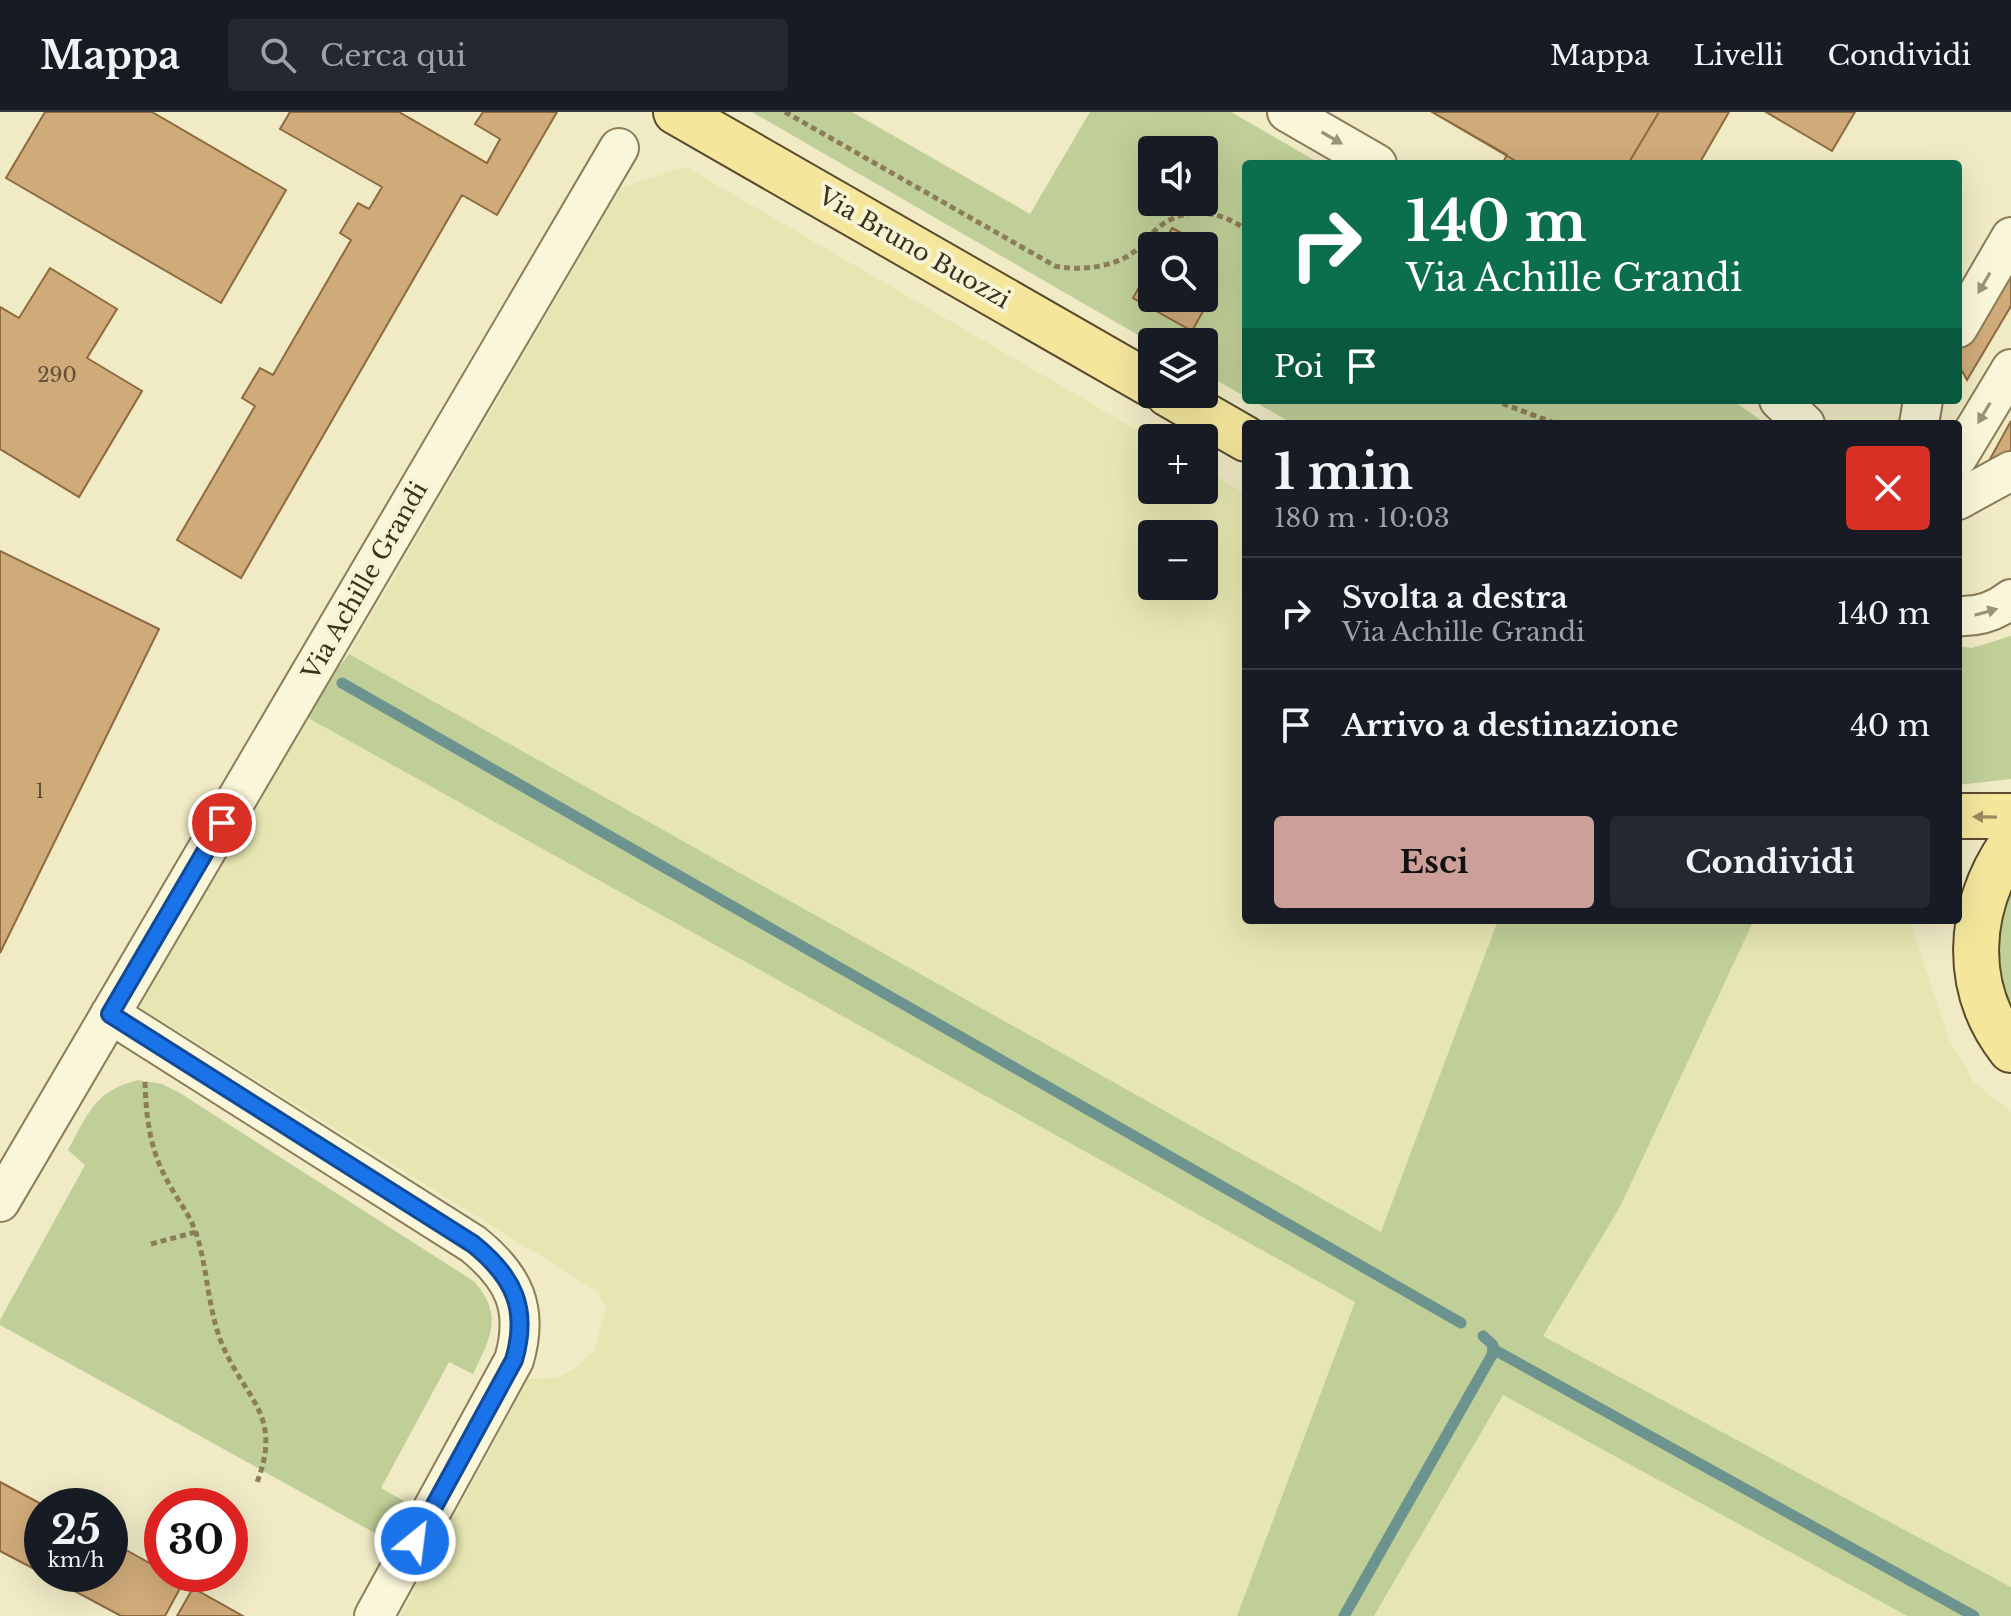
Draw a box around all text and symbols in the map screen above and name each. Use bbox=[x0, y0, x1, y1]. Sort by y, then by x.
search box bbox=[228, 19, 788, 91]
text: Mappa bbox=[40, 32, 180, 79]
icon: search bbox=[256, 33, 300, 77]
text: Cerca qui bbox=[320, 37, 466, 74]
text: Mappa bbox=[1550, 38, 1650, 73]
text: Livelli bbox=[1694, 38, 1784, 73]
text: Condividi bbox=[1828, 38, 1971, 73]
one-way arrow bbox=[1321, 131, 1343, 145]
map controls bbox=[1138, 136, 1218, 600]
button: sound bbox=[1138, 136, 1218, 216]
street label: Via Bruno Buozzi bbox=[812, 180, 1015, 314]
text: 140 m bbox=[1406, 187, 1587, 256]
icon: right bbox=[1274, 192, 1378, 296]
button: search bbox=[1138, 232, 1218, 312]
text: Via Achille Grandi bbox=[1406, 256, 1742, 301]
one-way arrow bbox=[1978, 272, 1992, 294]
button: layers bbox=[1138, 328, 1218, 408]
icon: arrive bbox=[1340, 344, 1384, 388]
text: Poi bbox=[1274, 348, 1324, 385]
house number: 290 bbox=[37, 363, 77, 387]
one-way arrow bbox=[1978, 402, 1992, 424]
button: + bbox=[1138, 424, 1218, 504]
text: 1 min bbox=[1274, 442, 1413, 502]
button: close bbox=[1846, 446, 1930, 530]
street label: Via Achille Grandi bbox=[295, 476, 433, 686]
text: 180 m · 10:03 bbox=[1274, 502, 1450, 534]
button: − bbox=[1138, 520, 1218, 600]
text: Svolta a destra bbox=[1342, 579, 1568, 616]
icon: right bbox=[1274, 591, 1318, 635]
text: 140 m bbox=[1837, 595, 1930, 632]
one-way arrow bbox=[1974, 605, 1998, 618]
text: Via Achille Grandi bbox=[1342, 616, 1585, 648]
icon: arrive bbox=[1274, 703, 1318, 747]
text: Arrivo a destinazione bbox=[1342, 707, 1678, 744]
text: 40 m bbox=[1850, 707, 1930, 744]
house number: 1 bbox=[36, 779, 44, 803]
pin bbox=[188, 789, 256, 857]
icon: arrive bbox=[200, 801, 244, 845]
one-way arrow bbox=[1972, 811, 1997, 823]
button: Esci bbox=[1274, 816, 1594, 908]
button: Condividi bbox=[1610, 816, 1930, 908]
speed limit sign: 30 bbox=[144, 1488, 248, 1592]
position arrow bbox=[373, 1499, 457, 1583]
text: 25 bbox=[51, 1505, 101, 1555]
text: km/h bbox=[48, 1548, 104, 1572]

